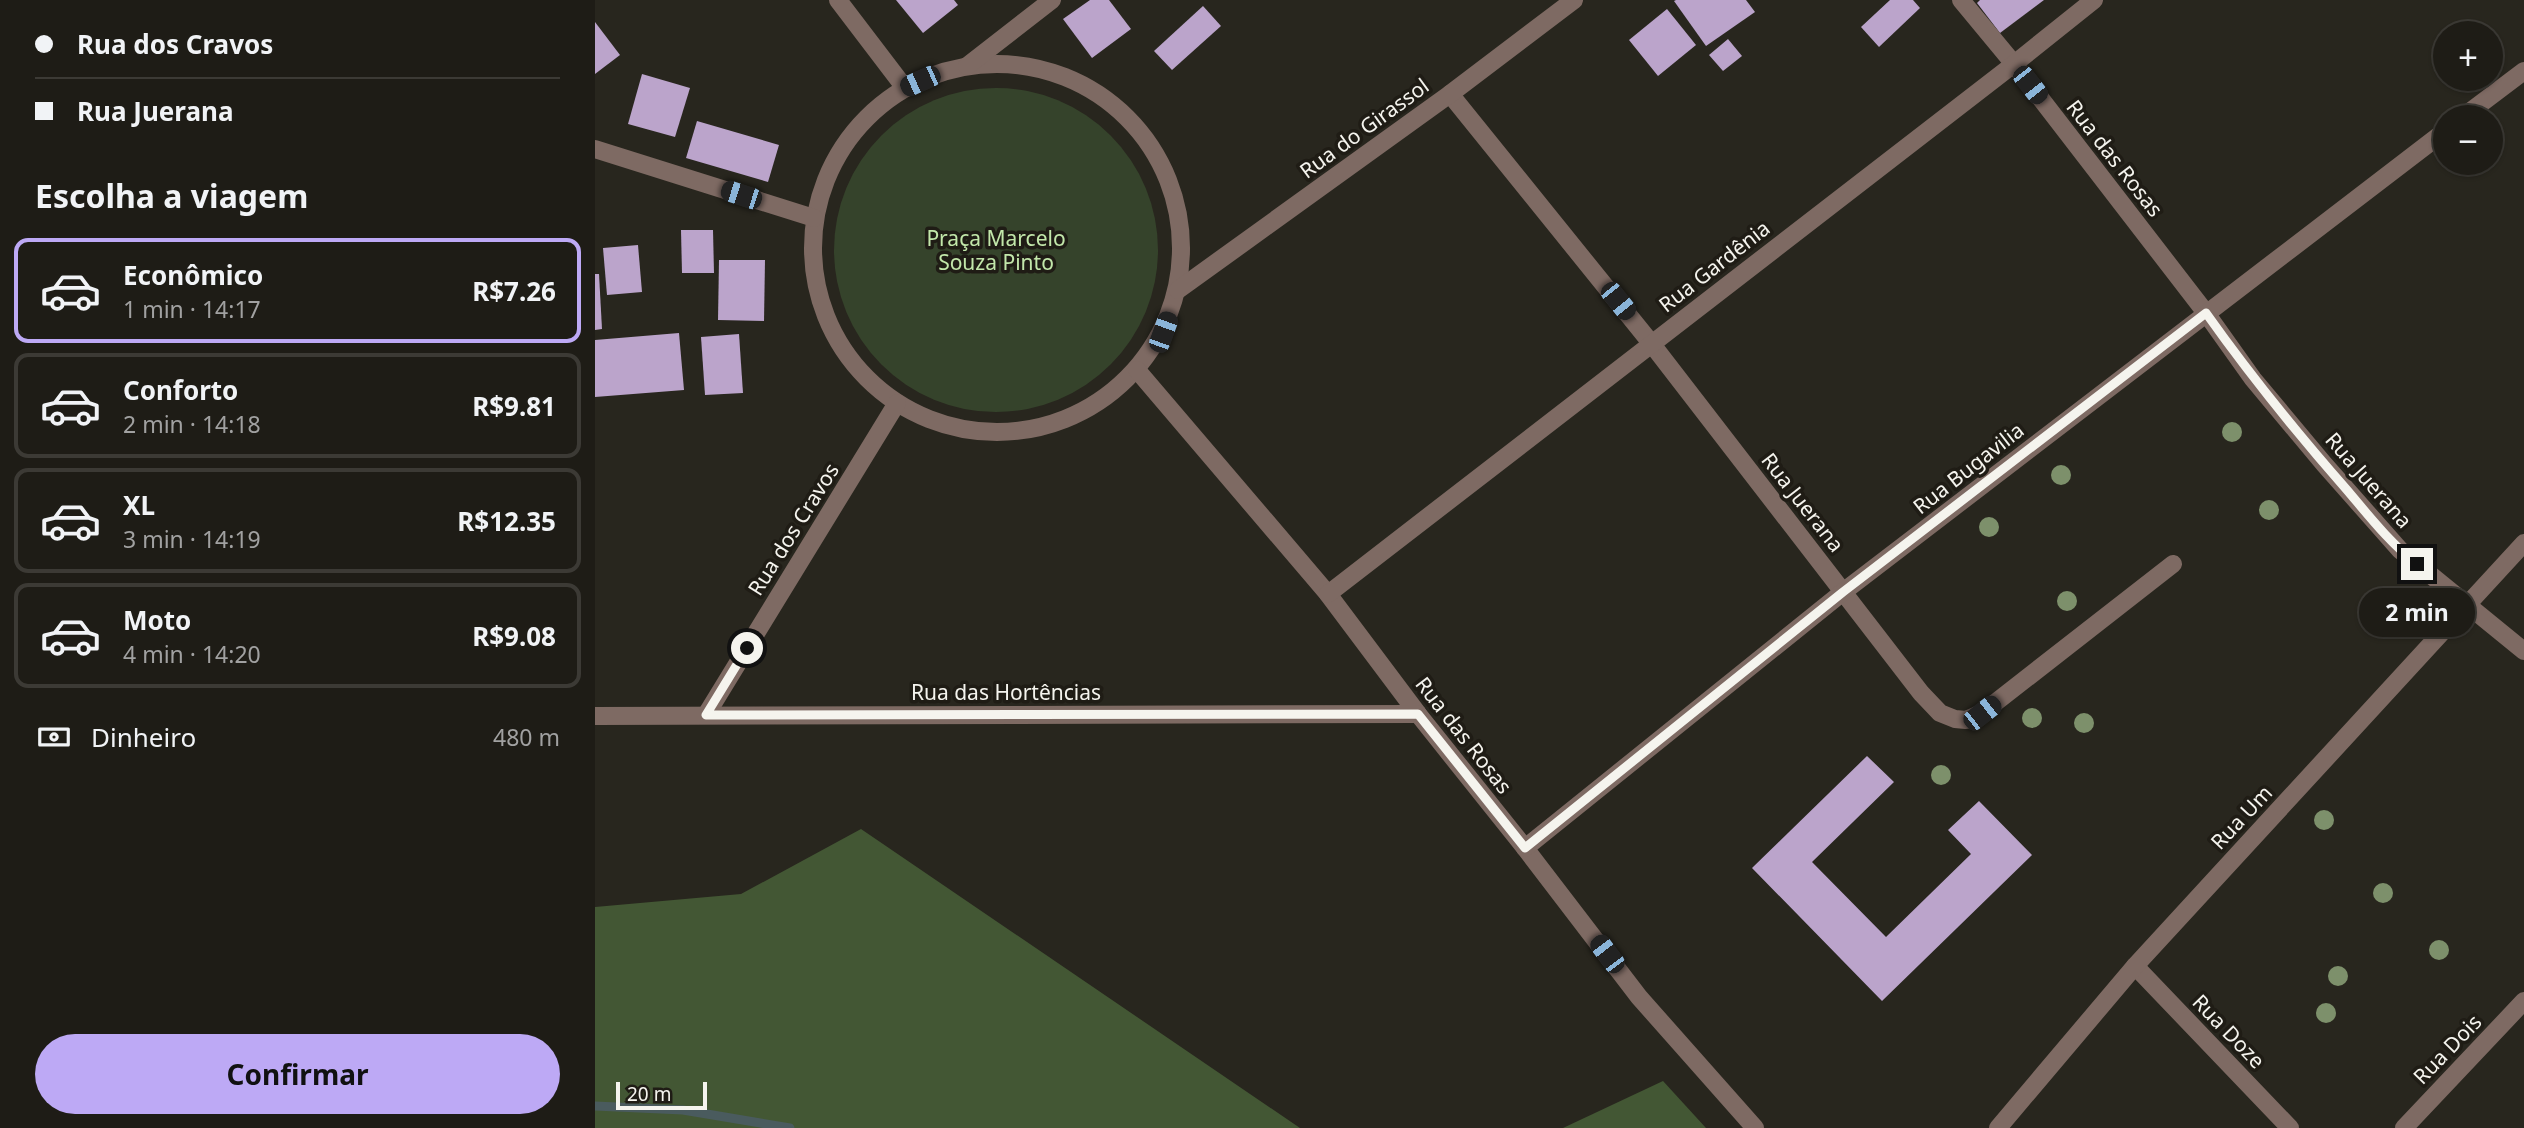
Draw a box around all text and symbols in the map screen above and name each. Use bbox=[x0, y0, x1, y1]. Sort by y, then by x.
map controls bbox=[2433, 21, 2503, 175]
button: + bbox=[2433, 21, 2503, 91]
text: Rua dos Cravos bbox=[77, 26, 273, 62]
car bbox=[2009, 62, 2052, 108]
car bbox=[897, 63, 944, 99]
street label: Rua do Girassol bbox=[1294, 72, 1434, 184]
text: Rua Juerana bbox=[77, 93, 233, 129]
street label: Rua das Rosas bbox=[2061, 94, 2169, 222]
button: − bbox=[2433, 105, 2503, 175]
text: Escolha a viagem bbox=[35, 174, 308, 217]
car bbox=[718, 179, 765, 211]
street label: Rua Gardênia bbox=[1653, 214, 1775, 318]
park label: Praça Marcelo Souza Pinto bbox=[926, 224, 1066, 276]
text: Econômico bbox=[123, 257, 263, 293]
icon: car bbox=[39, 259, 102, 322]
text: R$7.26 bbox=[472, 273, 556, 309]
car bbox=[1597, 278, 1640, 324]
text: 1 min · 14:17 bbox=[123, 293, 261, 325]
car bbox=[1146, 309, 1181, 355]
text: Conforto bbox=[123, 372, 238, 408]
icon: car bbox=[39, 374, 102, 437]
text: R$9.81 bbox=[472, 388, 556, 424]
text: 2 min · 14:18 bbox=[123, 408, 261, 440]
street label: Rua Bugavilia bbox=[1907, 416, 2029, 520]
street label: Rua Juerana bbox=[2320, 426, 2418, 534]
street label: Rua Juerana bbox=[1755, 447, 1851, 557]
street label: Rua dos Cravos bbox=[741, 457, 845, 601]
text: XL bbox=[123, 487, 155, 523]
icon: car bbox=[39, 489, 102, 552]
text: R$12.35 bbox=[457, 503, 556, 539]
text: 3 min · 14:19 bbox=[123, 523, 261, 555]
route end bbox=[2401, 548, 2433, 580]
callout: 2 min bbox=[2359, 588, 2475, 638]
text: 2 min bbox=[2385, 596, 2449, 628]
text: Moto bbox=[123, 602, 191, 638]
icon: car bbox=[39, 604, 102, 667]
text: R$9.08 bbox=[472, 618, 556, 654]
route start bbox=[731, 632, 763, 664]
text: 4 min · 14:20 bbox=[123, 638, 261, 670]
street label: Rua das Rosas bbox=[1410, 671, 1518, 799]
street label: Rua das Hortências bbox=[911, 678, 1101, 706]
car bbox=[1959, 692, 2006, 734]
icon: cash bbox=[35, 718, 73, 756]
text: Dinheiro bbox=[91, 719, 196, 755]
text: 480 m bbox=[493, 721, 560, 753]
street label: Rua Um bbox=[2204, 779, 2278, 855]
car bbox=[1586, 931, 1629, 977]
street label: Rua Doze bbox=[2187, 988, 2271, 1074]
street label: Rua Dois bbox=[2407, 1008, 2487, 1090]
button: Confirmar bbox=[35, 1034, 560, 1114]
scale bar bbox=[616, 1079, 707, 1111]
text: 20 m bbox=[627, 1081, 671, 1107]

